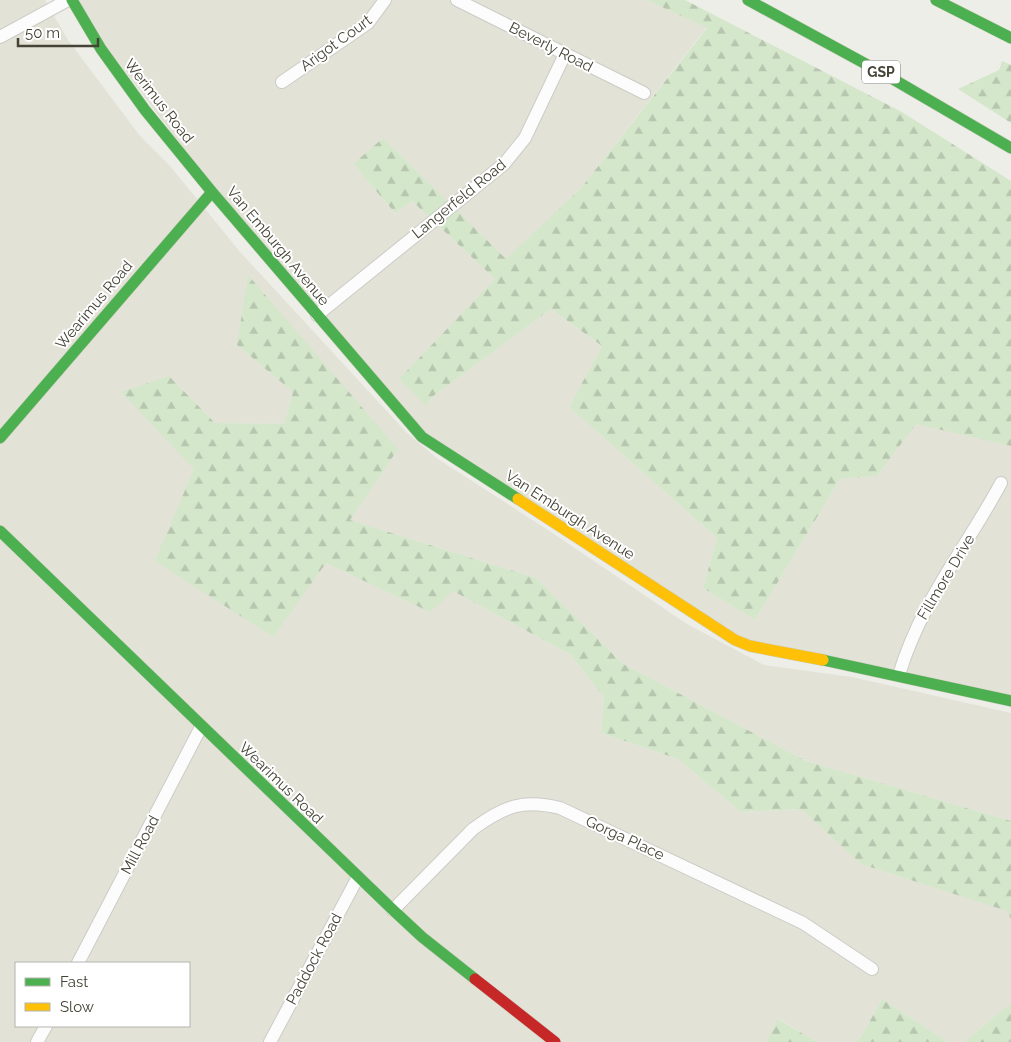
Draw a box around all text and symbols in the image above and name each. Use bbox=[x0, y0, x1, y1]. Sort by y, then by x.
street label: Arigot Court bbox=[297, 11, 375, 75]
scale bar bbox=[18, 15, 98, 47]
street label: Beverly Road bbox=[506, 18, 596, 76]
text: 50 m bbox=[25, 24, 60, 42]
street label: Werimus Road bbox=[121, 55, 197, 147]
road number: GSP bbox=[862, 61, 900, 84]
street label: Langerfeld Road bbox=[408, 156, 510, 242]
street label: Van Emburgh Avenue bbox=[223, 183, 333, 309]
street label: Wearimus Road bbox=[52, 257, 136, 353]
street label: Van Emburgh Avenue bbox=[502, 467, 638, 564]
street label: Fillmore Drive bbox=[913, 531, 979, 623]
street label: Wearimus Road bbox=[235, 738, 327, 828]
street label: Gorga Place bbox=[583, 812, 667, 864]
street label: Mill Road bbox=[117, 813, 163, 877]
street label: Paddock Road bbox=[282, 910, 346, 1008]
legend bbox=[15, 962, 190, 1027]
text: Fast bbox=[60, 973, 88, 991]
text: Slow bbox=[60, 998, 94, 1016]

